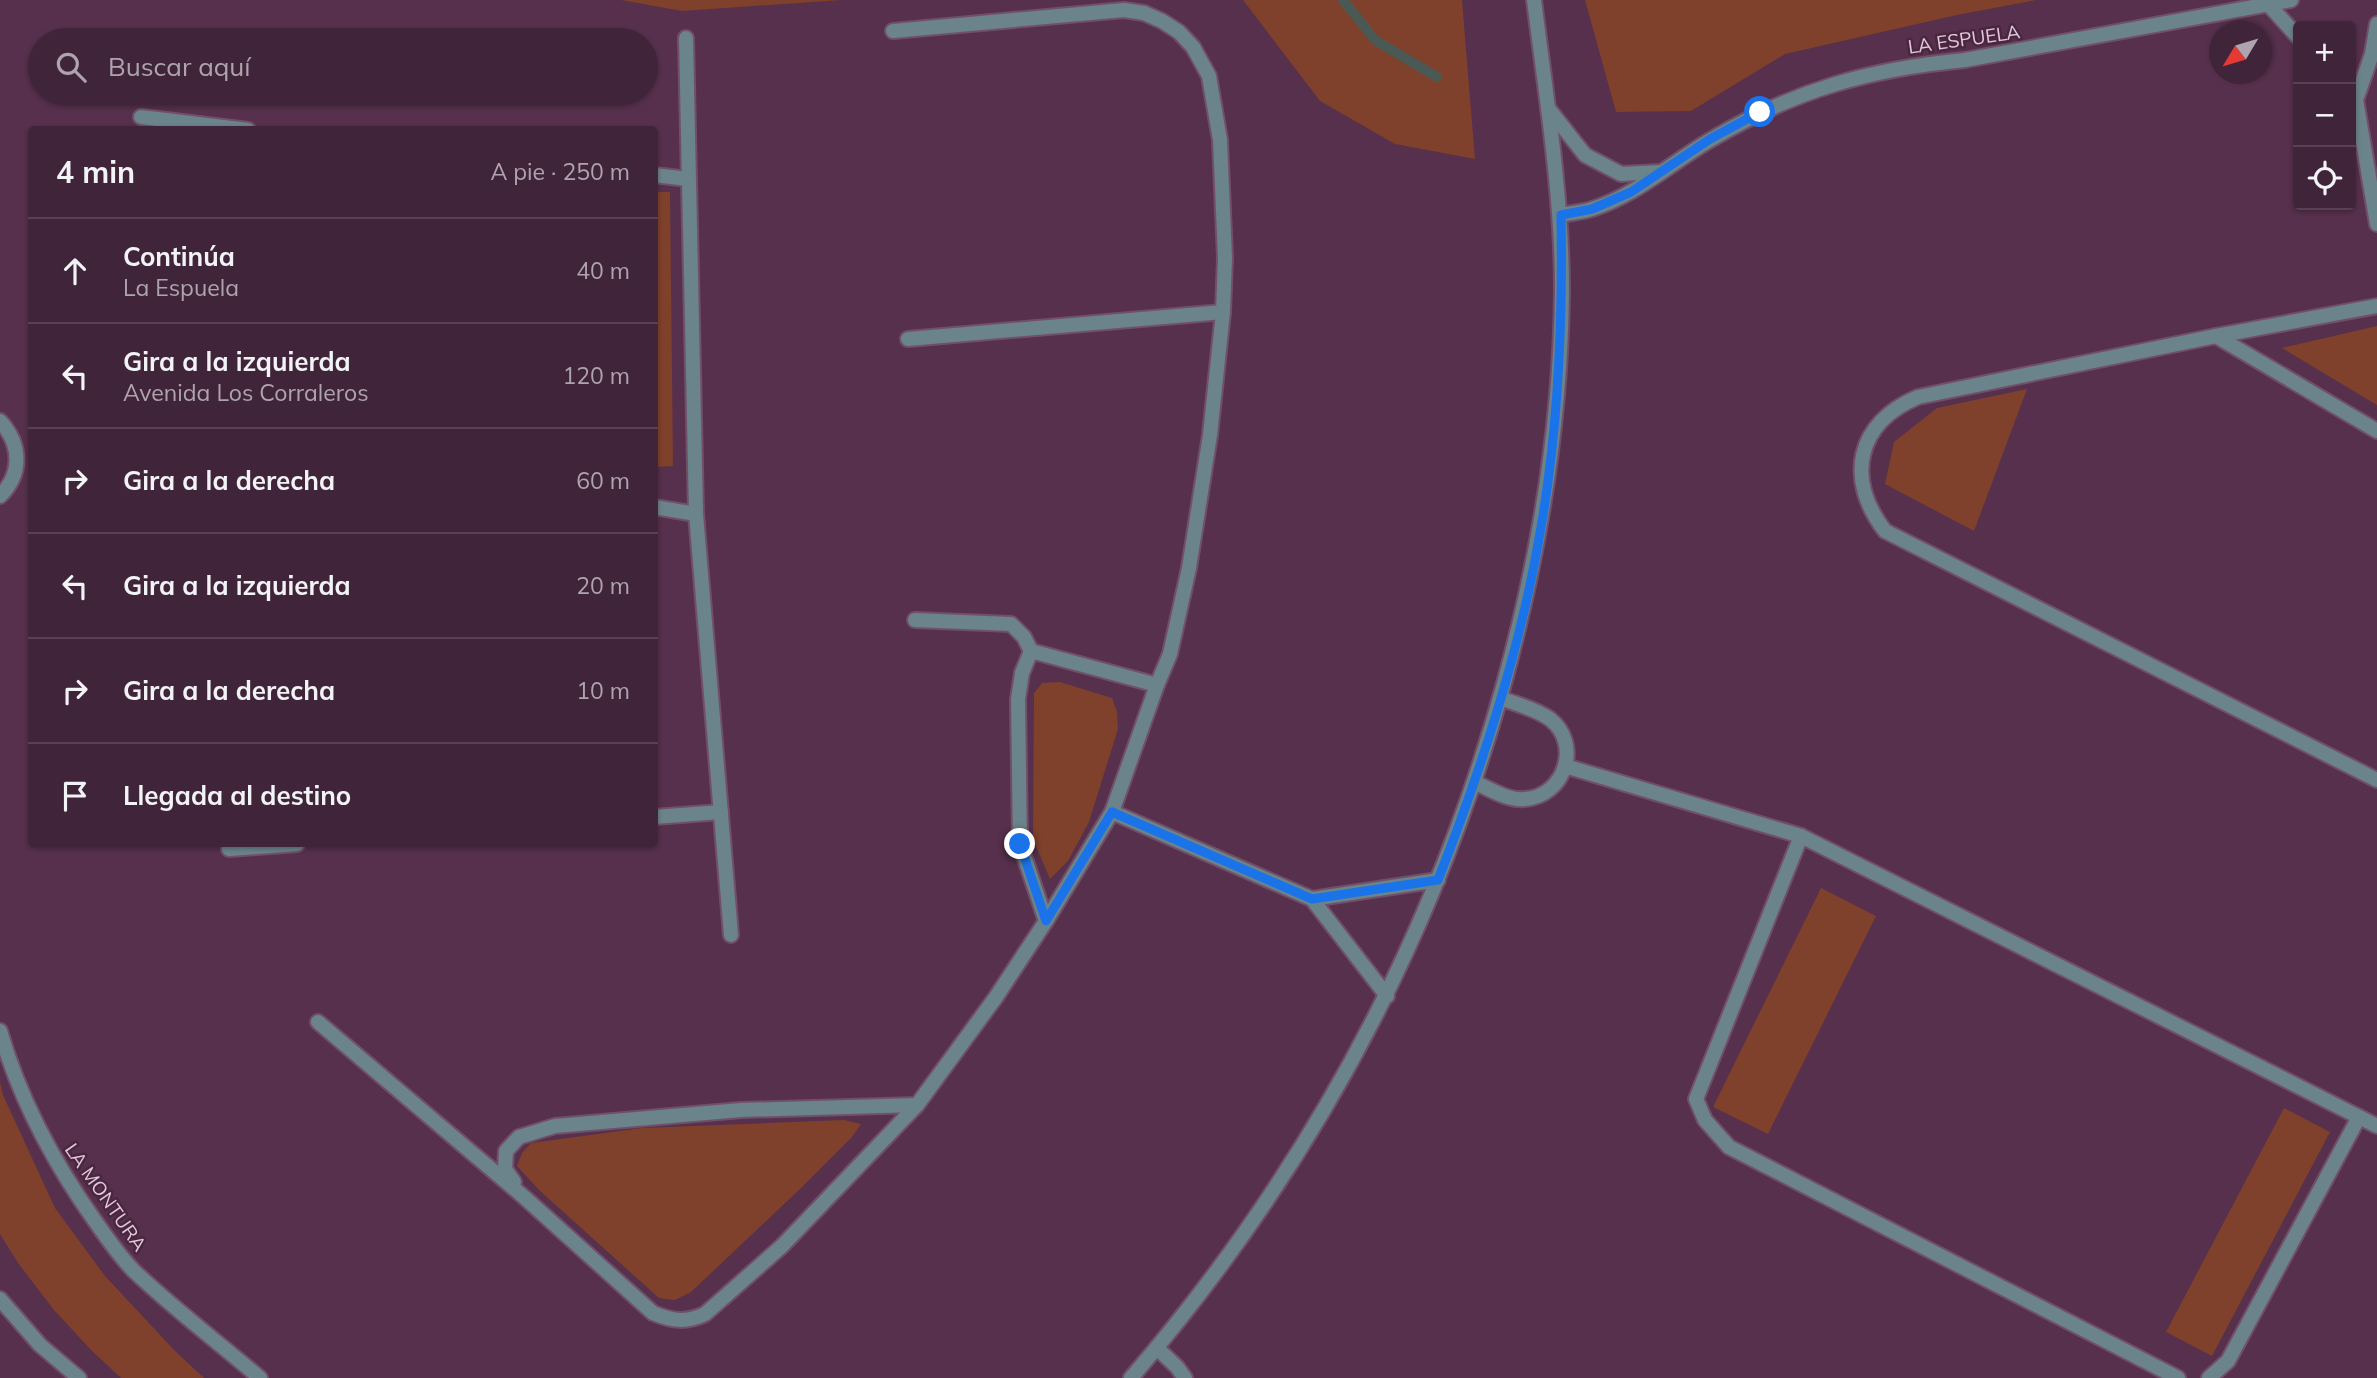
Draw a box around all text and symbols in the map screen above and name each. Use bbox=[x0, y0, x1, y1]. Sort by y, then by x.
street label: LA ESPUELA bbox=[1906, 19, 2022, 59]
north arrow bbox=[2209, 21, 2272, 84]
map controls bbox=[2293, 21, 2356, 210]
button: + bbox=[2293, 21, 2356, 84]
search box bbox=[28, 28, 658, 105]
icon: search bbox=[52, 48, 90, 86]
text: Buscar aquí bbox=[108, 50, 251, 83]
button: − bbox=[2293, 84, 2356, 147]
route start bbox=[1744, 96, 1775, 127]
button: locate bbox=[2293, 147, 2356, 210]
text: 4 min bbox=[56, 153, 135, 191]
text: A pie · 250 m bbox=[490, 157, 630, 186]
text: Continúa bbox=[123, 240, 235, 273]
icon: ahead bbox=[56, 252, 94, 290]
text: 40 m bbox=[576, 256, 630, 285]
text: La Espuela bbox=[123, 273, 239, 302]
text: Gira a la izquierda bbox=[123, 345, 351, 378]
icon: left bbox=[56, 357, 94, 395]
text: 120 m bbox=[562, 361, 630, 390]
text: Avenida Los Corraleros bbox=[123, 378, 369, 407]
icon: right bbox=[56, 462, 94, 500]
text: Gira a la derecha bbox=[123, 464, 335, 497]
text: 60 m bbox=[576, 466, 630, 495]
icon: left bbox=[56, 567, 94, 605]
text: Gira a la izquierda bbox=[123, 569, 351, 602]
text: 20 m bbox=[576, 571, 630, 600]
icon: right bbox=[56, 672, 94, 710]
text: Gira a la derecha bbox=[123, 674, 335, 707]
text: 10 m bbox=[576, 676, 630, 705]
icon: arrive bbox=[56, 777, 94, 815]
text: Llegada al destino bbox=[123, 779, 351, 812]
route end bbox=[1004, 828, 1035, 859]
street label: LA MONTURA bbox=[60, 1138, 152, 1256]

